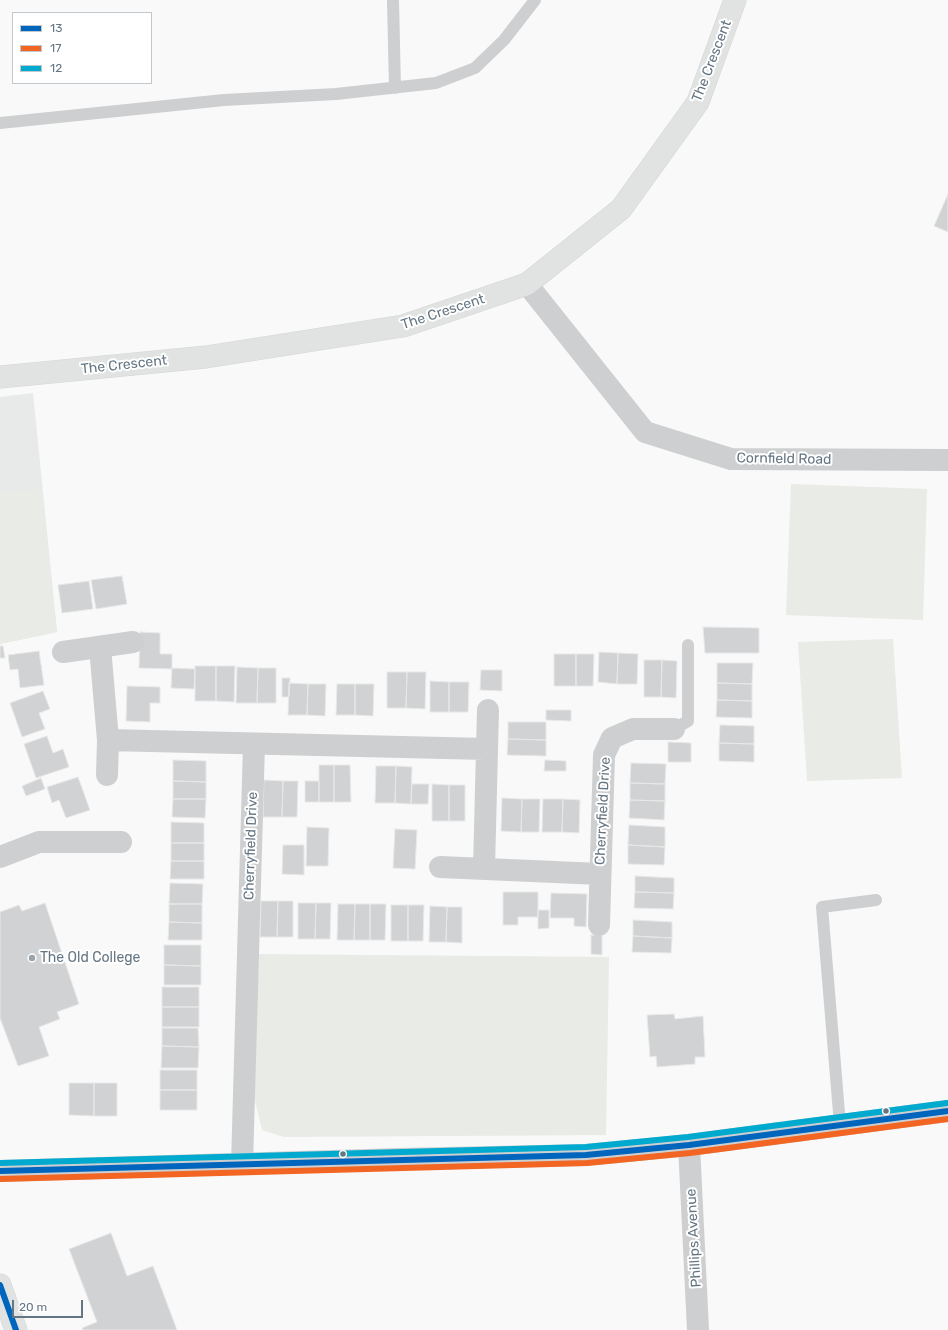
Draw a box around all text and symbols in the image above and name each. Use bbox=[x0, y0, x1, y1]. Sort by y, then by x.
legend bbox=[12, 12, 152, 84]
street label: The Crescent bbox=[689, 18, 735, 104]
text: 13 bbox=[50, 21, 62, 35]
text: 17 bbox=[50, 41, 61, 55]
text: 12 bbox=[50, 61, 62, 75]
street label: The Crescent bbox=[399, 291, 487, 333]
street label: The Crescent bbox=[80, 352, 168, 378]
street label: Cornfield Road bbox=[736, 450, 832, 468]
street label: Cherryfield Drive bbox=[592, 756, 614, 866]
street label: Cherryfield Drive bbox=[241, 792, 261, 900]
place label: The Old College bbox=[40, 950, 140, 966]
marker: The Old College bbox=[27, 953, 37, 963]
unlabelled marker bbox=[881, 1106, 891, 1116]
unlabelled marker bbox=[338, 1149, 348, 1159]
street label: Phillips Avenue bbox=[683, 1188, 705, 1288]
scale bar bbox=[14, 1292, 85, 1318]
text: 20 m bbox=[19, 1300, 47, 1314]

